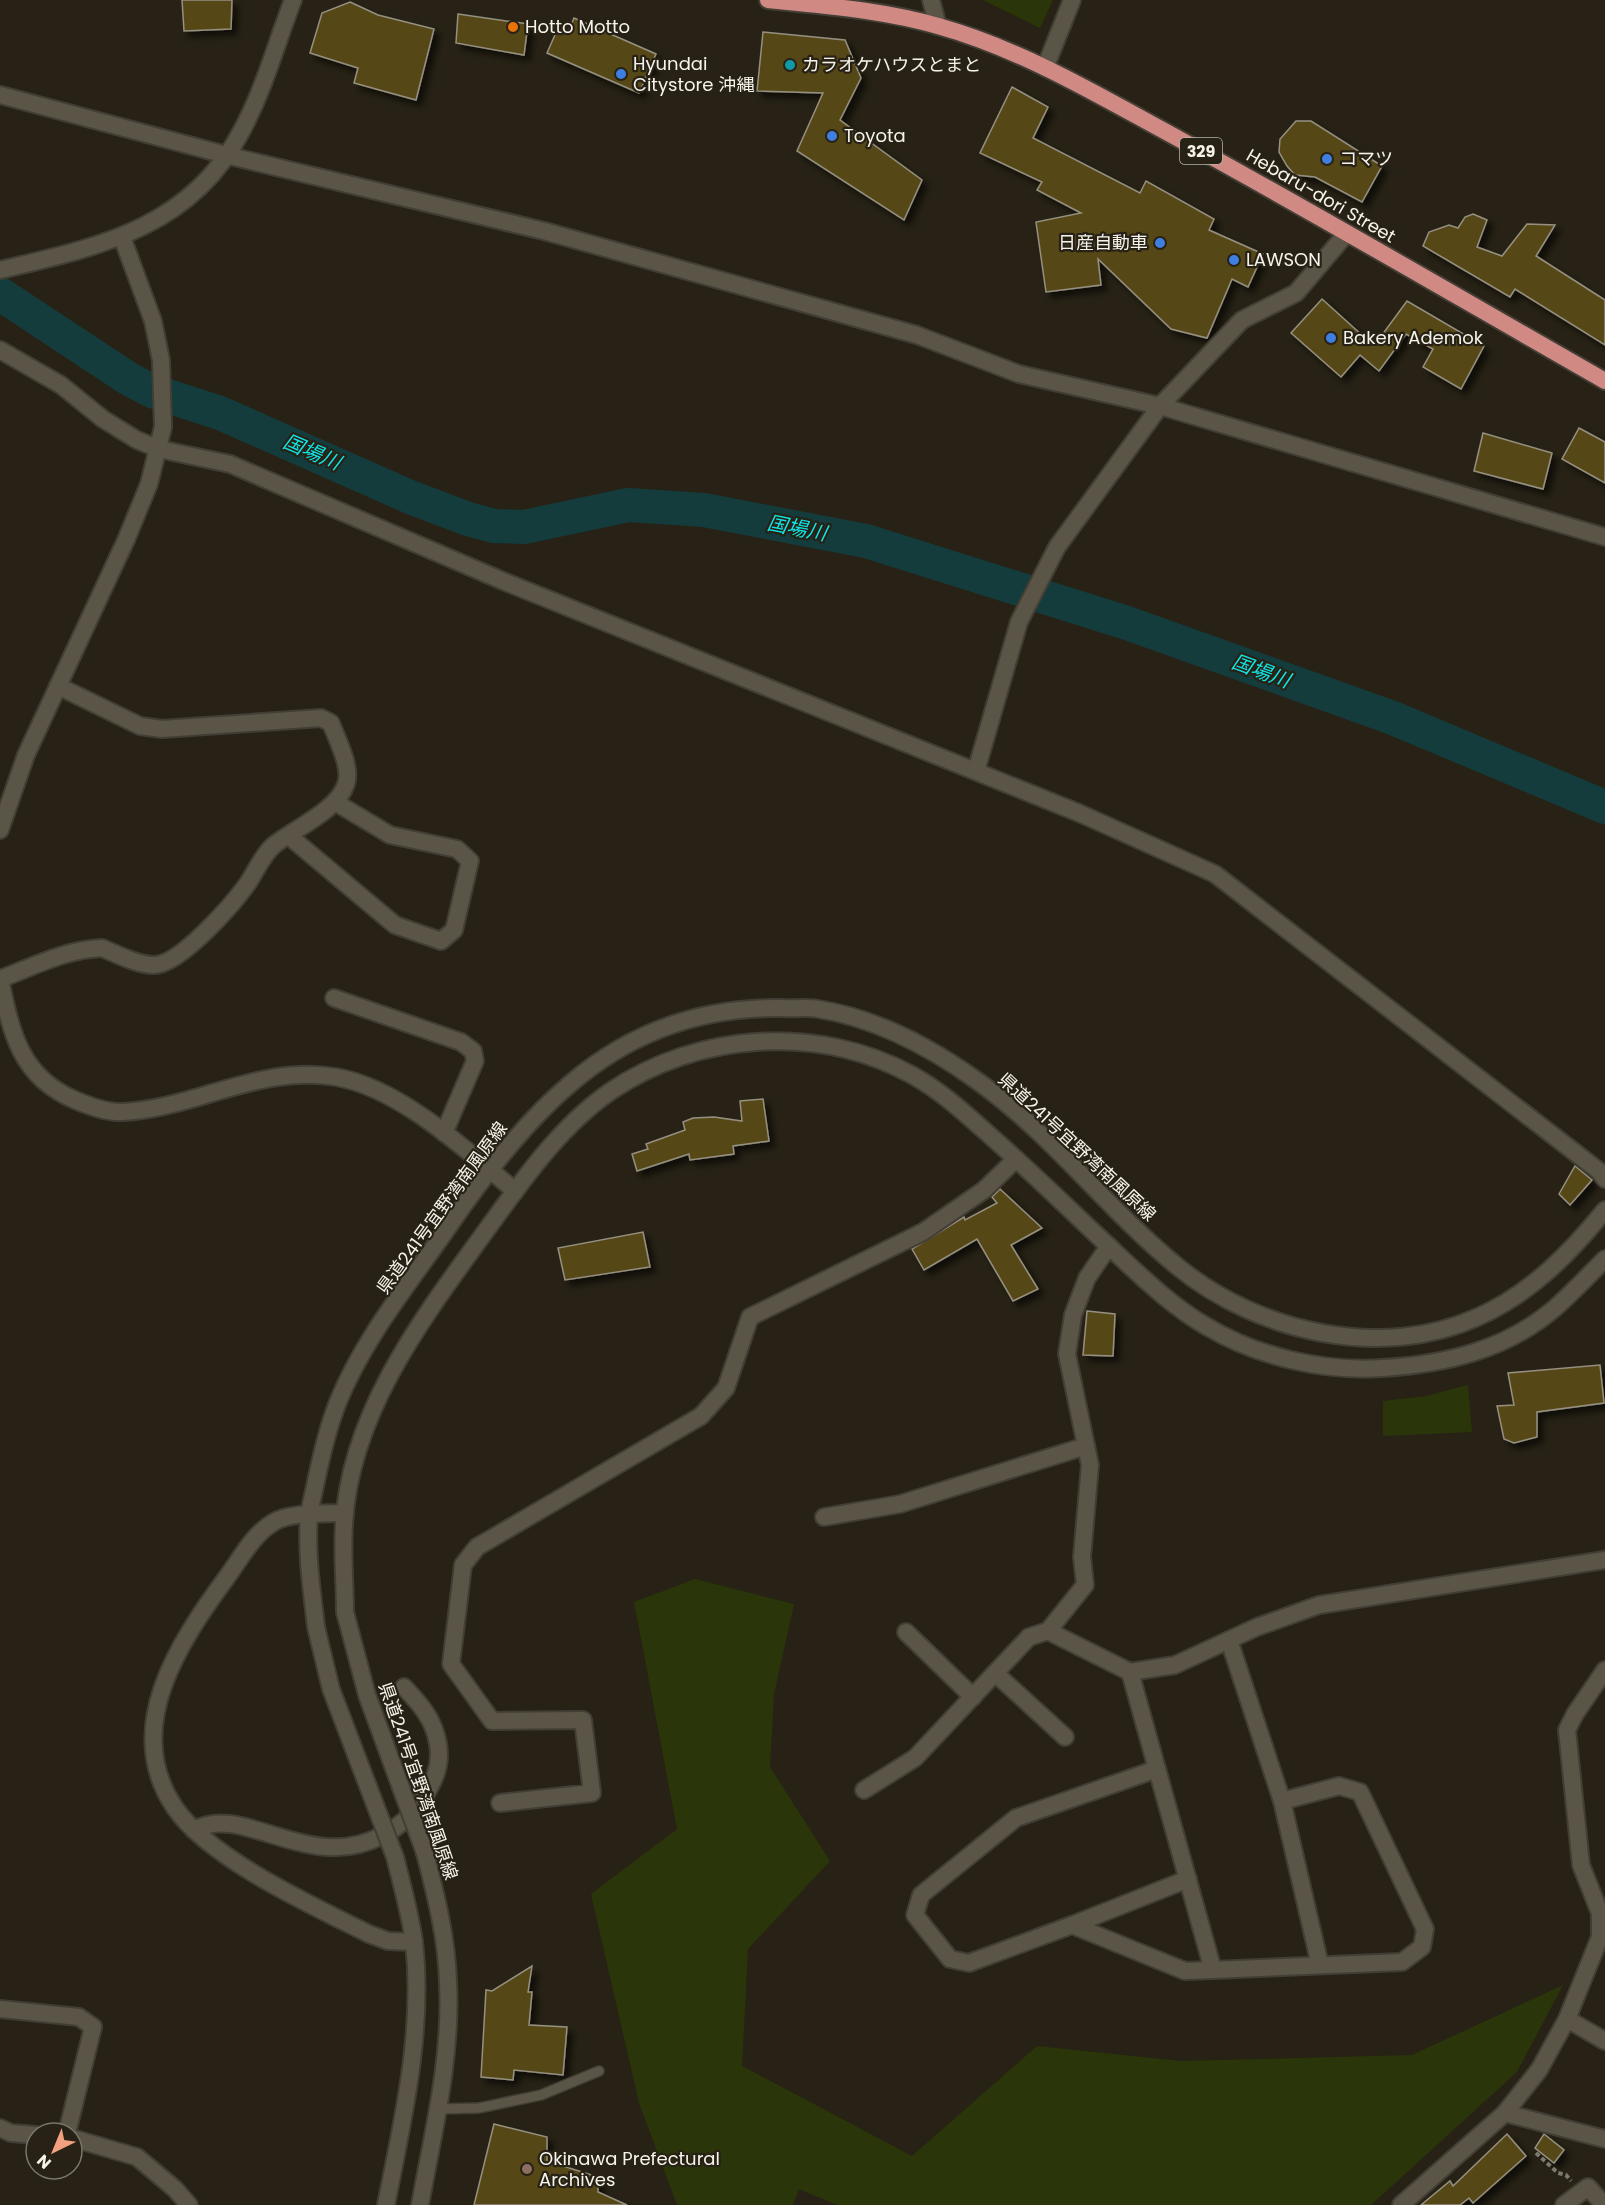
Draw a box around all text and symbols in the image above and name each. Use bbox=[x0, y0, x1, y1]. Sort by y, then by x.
place label: Hotto Motto bbox=[525, 14, 630, 39]
marker: Hotto Motto bbox=[506, 20, 520, 34]
place label: Hyundai Citystore 沖縄 bbox=[633, 51, 754, 97]
place label: カラオケハウスとまと bbox=[802, 52, 981, 77]
marker: カラオケハウスとまと bbox=[783, 58, 797, 72]
marker: Hyundai Citystore 沖縄 bbox=[614, 67, 628, 81]
place label: Toyota bbox=[844, 123, 906, 148]
marker: Toyota bbox=[825, 129, 839, 143]
road number: 329 bbox=[1180, 138, 1222, 164]
street label: Hebaru-dori Street bbox=[1242, 143, 1400, 249]
place label: コマツ bbox=[1339, 146, 1393, 171]
marker: コマツ bbox=[1320, 152, 1334, 166]
place label: 日産自動車 bbox=[1058, 230, 1148, 255]
marker: 日産自動車 bbox=[1153, 236, 1167, 250]
place label: LAWSON bbox=[1246, 247, 1321, 272]
marker: LAWSON bbox=[1227, 253, 1241, 267]
place label: Bakery Ademok bbox=[1343, 325, 1484, 350]
marker: Bakery Ademok bbox=[1324, 331, 1338, 345]
water label: 国場川 bbox=[279, 427, 347, 477]
water label: 国場川 bbox=[765, 509, 831, 548]
water label: 国場川 bbox=[1228, 648, 1296, 695]
street label: 県道241号宜野湾南風原線 bbox=[993, 1067, 1162, 1227]
street label: 県道241号宜野湾南風原線 bbox=[371, 1116, 513, 1299]
street label: 県道241号宜野湾南風原線 bbox=[373, 1679, 464, 1883]
north arrow bbox=[24, 2121, 84, 2181]
place label: Okinawa Prefectural Archives bbox=[539, 2146, 720, 2192]
text: N bbox=[32, 2149, 56, 2174]
marker: Okinawa Prefectural Archives bbox=[520, 2162, 534, 2176]

